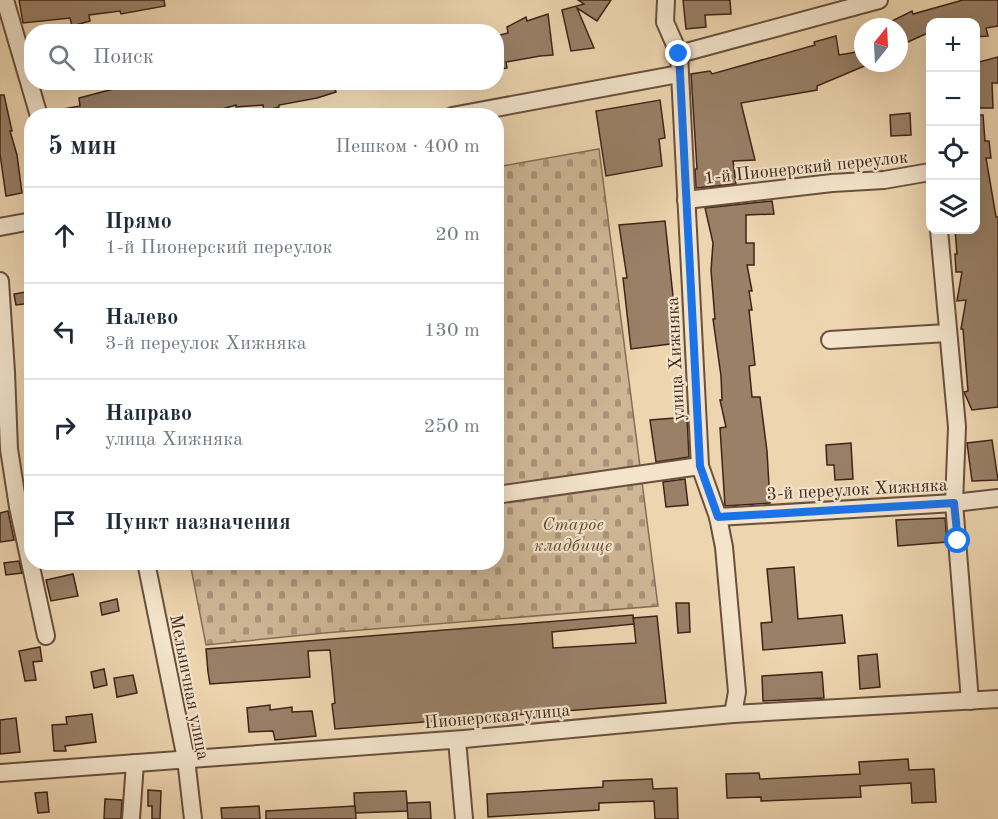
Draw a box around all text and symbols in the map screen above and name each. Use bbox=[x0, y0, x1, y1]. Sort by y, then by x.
north arrow bbox=[854, 18, 908, 72]
map controls bbox=[926, 18, 980, 234]
button: + bbox=[926, 18, 980, 72]
search box bbox=[24, 24, 504, 90]
route end bbox=[665, 40, 691, 66]
icon: search bbox=[45, 41, 78, 74]
text: Поиск bbox=[93, 46, 154, 68]
button: − bbox=[926, 72, 980, 126]
button: locate bbox=[926, 126, 980, 180]
text: 5 мин bbox=[48, 134, 117, 160]
text: Пешком · 400 m bbox=[335, 137, 480, 157]
street label: 1-й Пионерский переулок bbox=[703, 148, 909, 188]
button: layers bbox=[926, 180, 980, 234]
text: Прямо bbox=[105, 211, 172, 233]
icon: ahead bbox=[48, 219, 81, 252]
text: 20 m bbox=[435, 225, 480, 245]
text: 1-й Пионерский переулок bbox=[105, 238, 332, 258]
street label: улица Хижняка bbox=[664, 296, 688, 422]
text: Налево bbox=[105, 307, 178, 329]
icon: left bbox=[48, 315, 81, 348]
text: 130 m bbox=[424, 321, 480, 341]
text: 3-й переулок Хижняка bbox=[105, 334, 307, 354]
text: Направо bbox=[105, 403, 192, 425]
icon: right bbox=[48, 411, 81, 444]
text: 250 m bbox=[424, 417, 480, 437]
text: улица Хижняка bbox=[105, 430, 243, 450]
street label: 3-й переулок Хижняка bbox=[766, 476, 948, 504]
icon: arrive bbox=[48, 507, 81, 540]
text: Пункт назначения bbox=[105, 512, 291, 534]
park label: Старое кладбище bbox=[534, 516, 612, 555]
route start bbox=[944, 527, 970, 553]
street label: Мельничная улица bbox=[166, 613, 212, 761]
street label: Пионерская улица bbox=[423, 702, 571, 732]

